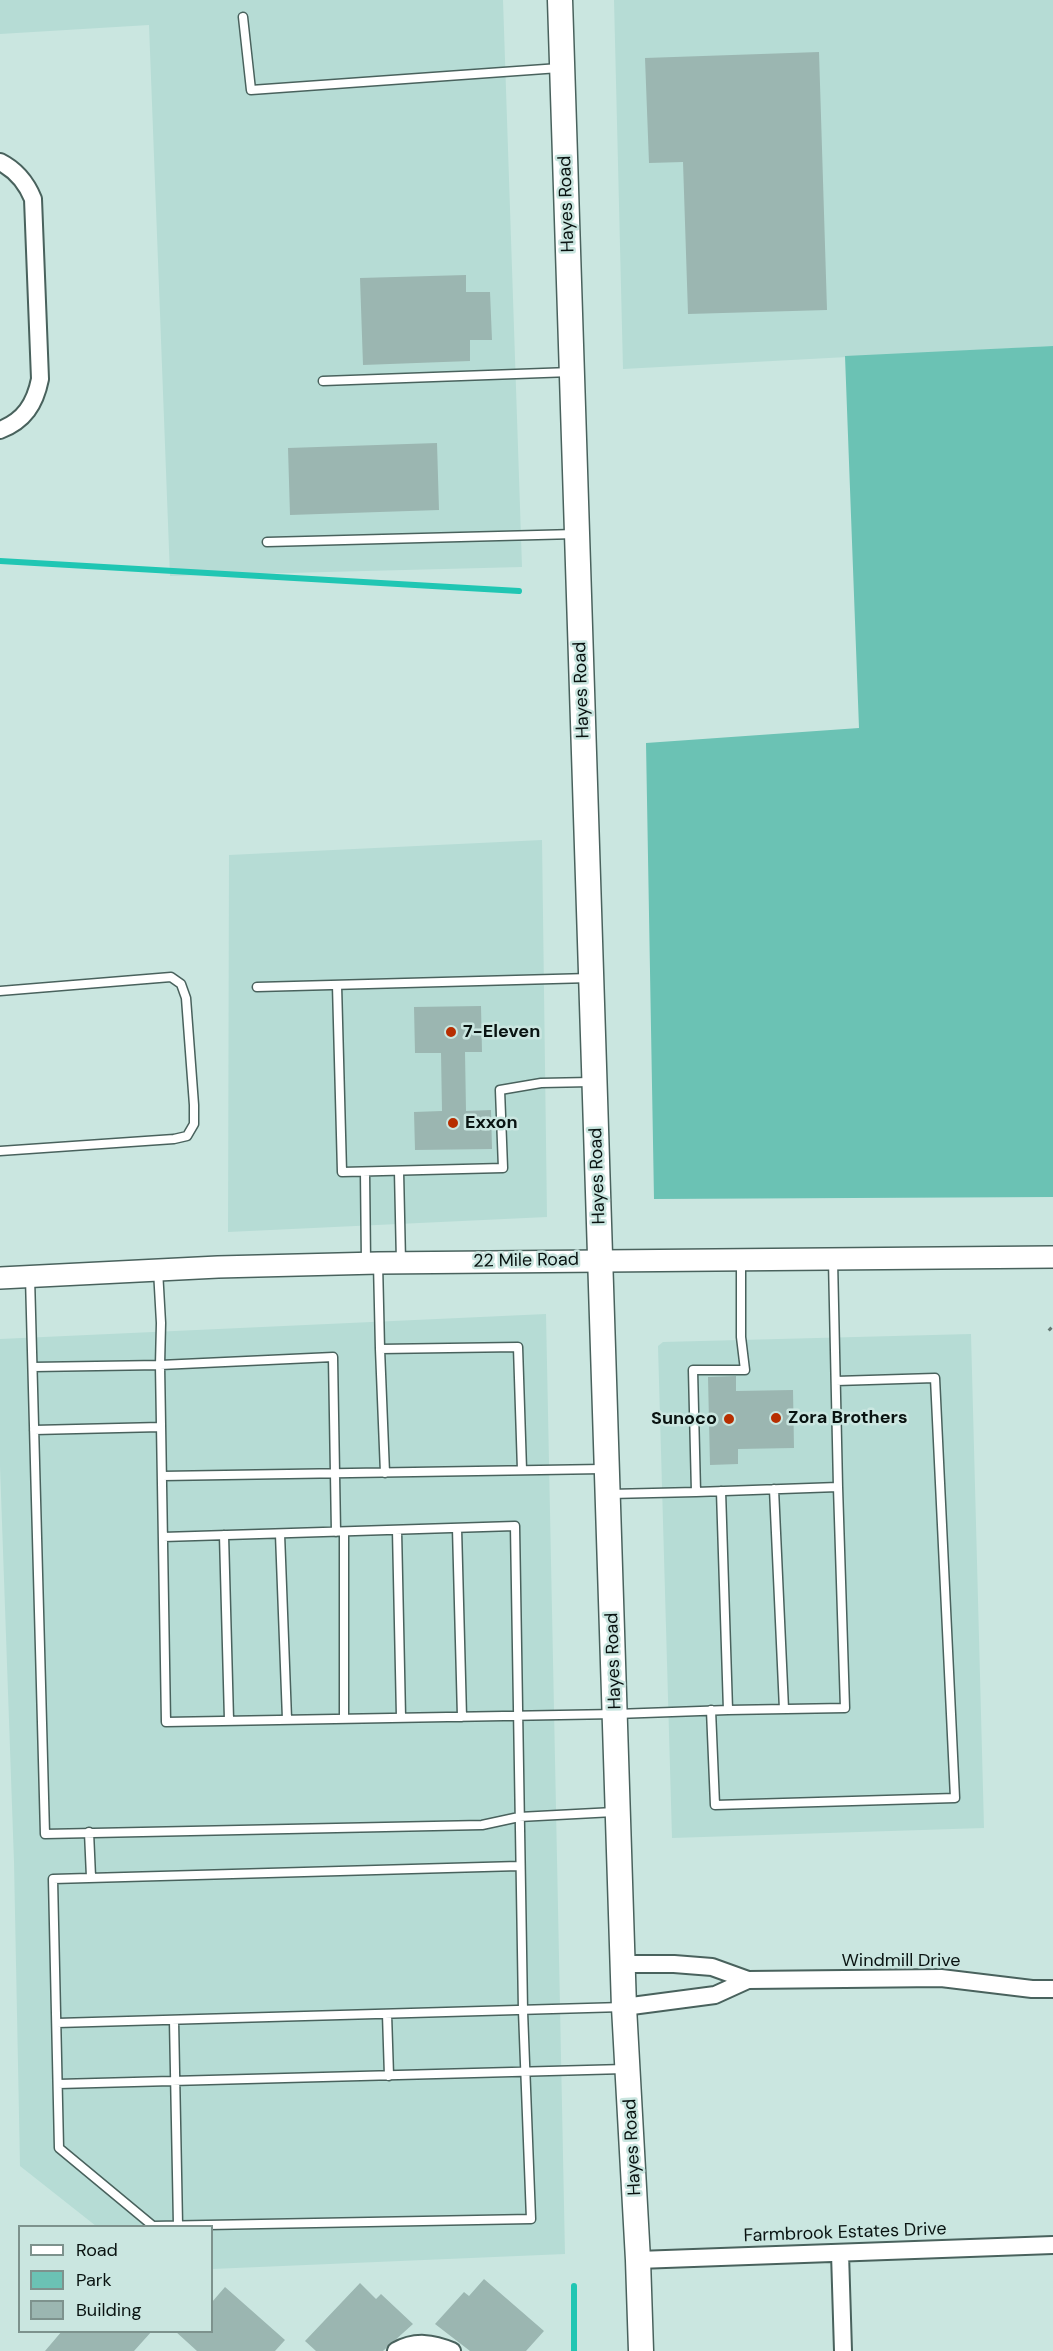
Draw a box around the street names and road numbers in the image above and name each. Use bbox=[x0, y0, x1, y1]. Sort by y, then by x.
street label: Hayes Road bbox=[555, 155, 579, 253]
street label: Hayes Road bbox=[570, 641, 594, 739]
street label: Hayes Road bbox=[586, 1127, 610, 1225]
street label: 22 Mile Road bbox=[473, 1249, 579, 1273]
street label: Hayes Road bbox=[602, 1612, 626, 1710]
street label: Windmill Drive bbox=[841, 1950, 961, 1972]
street label: Hayes Road bbox=[620, 2098, 646, 2196]
street label: Farmbrook Estates Drive bbox=[743, 2219, 947, 2247]

